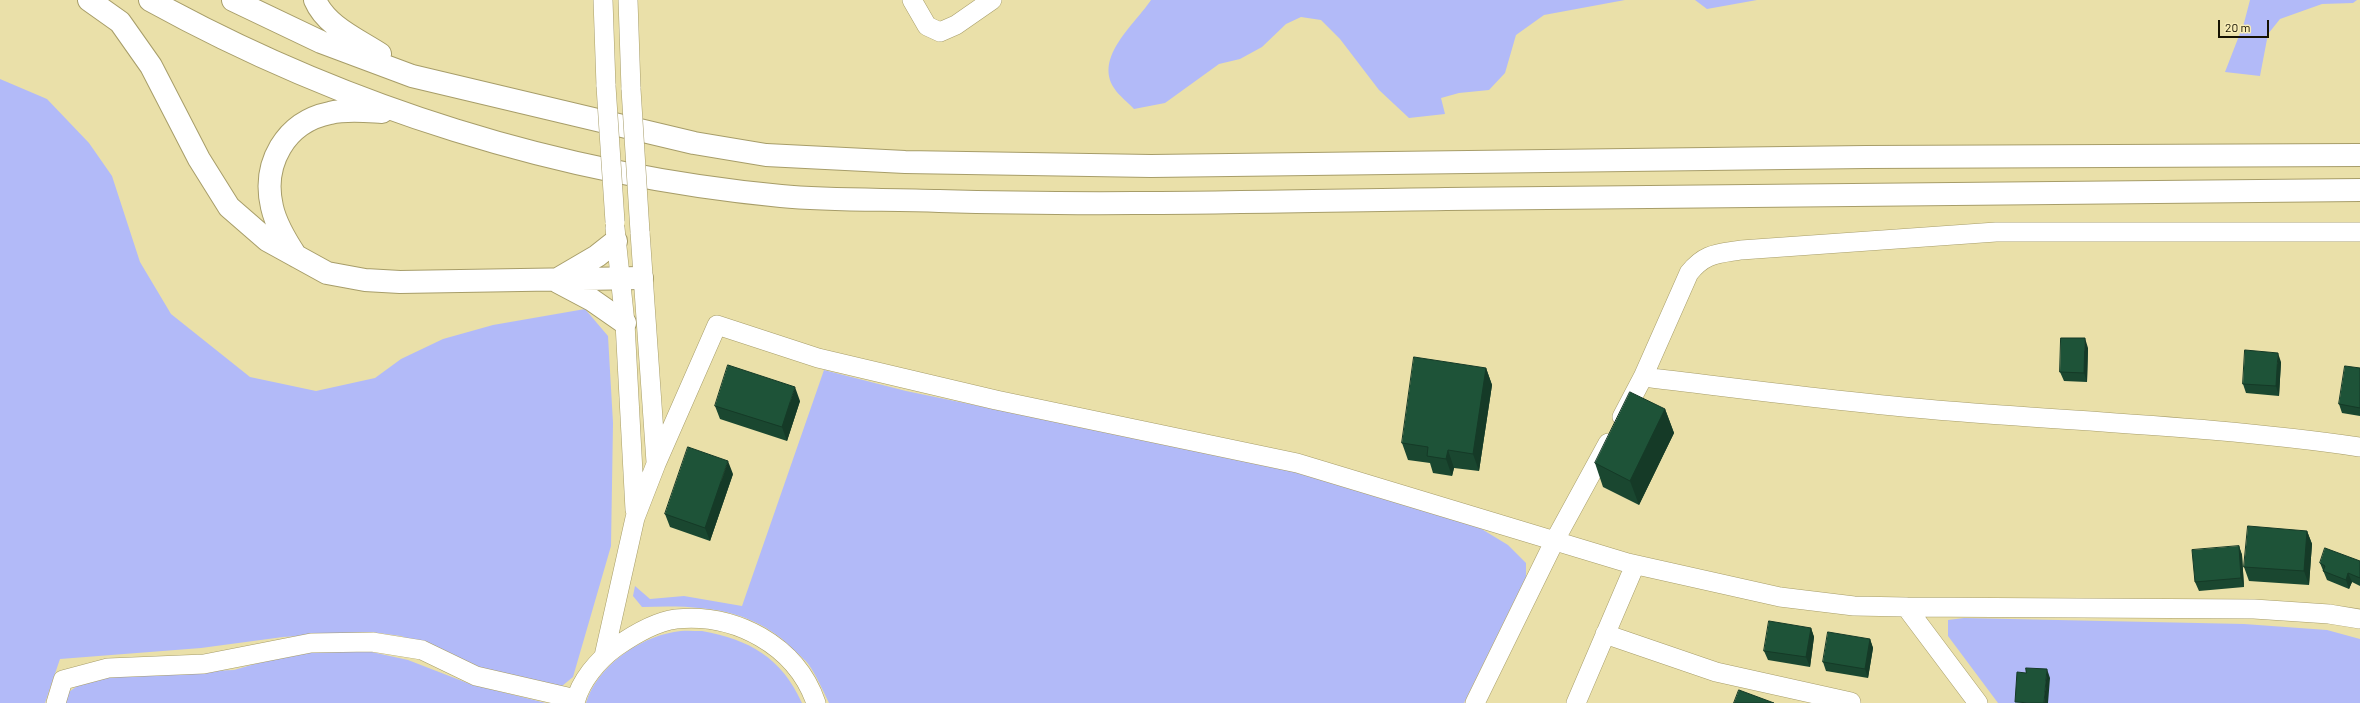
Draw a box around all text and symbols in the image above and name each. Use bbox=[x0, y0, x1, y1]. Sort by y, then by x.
scale bar bbox=[2220, 12, 2271, 38]
text: 20 m bbox=[2225, 20, 2251, 34]

